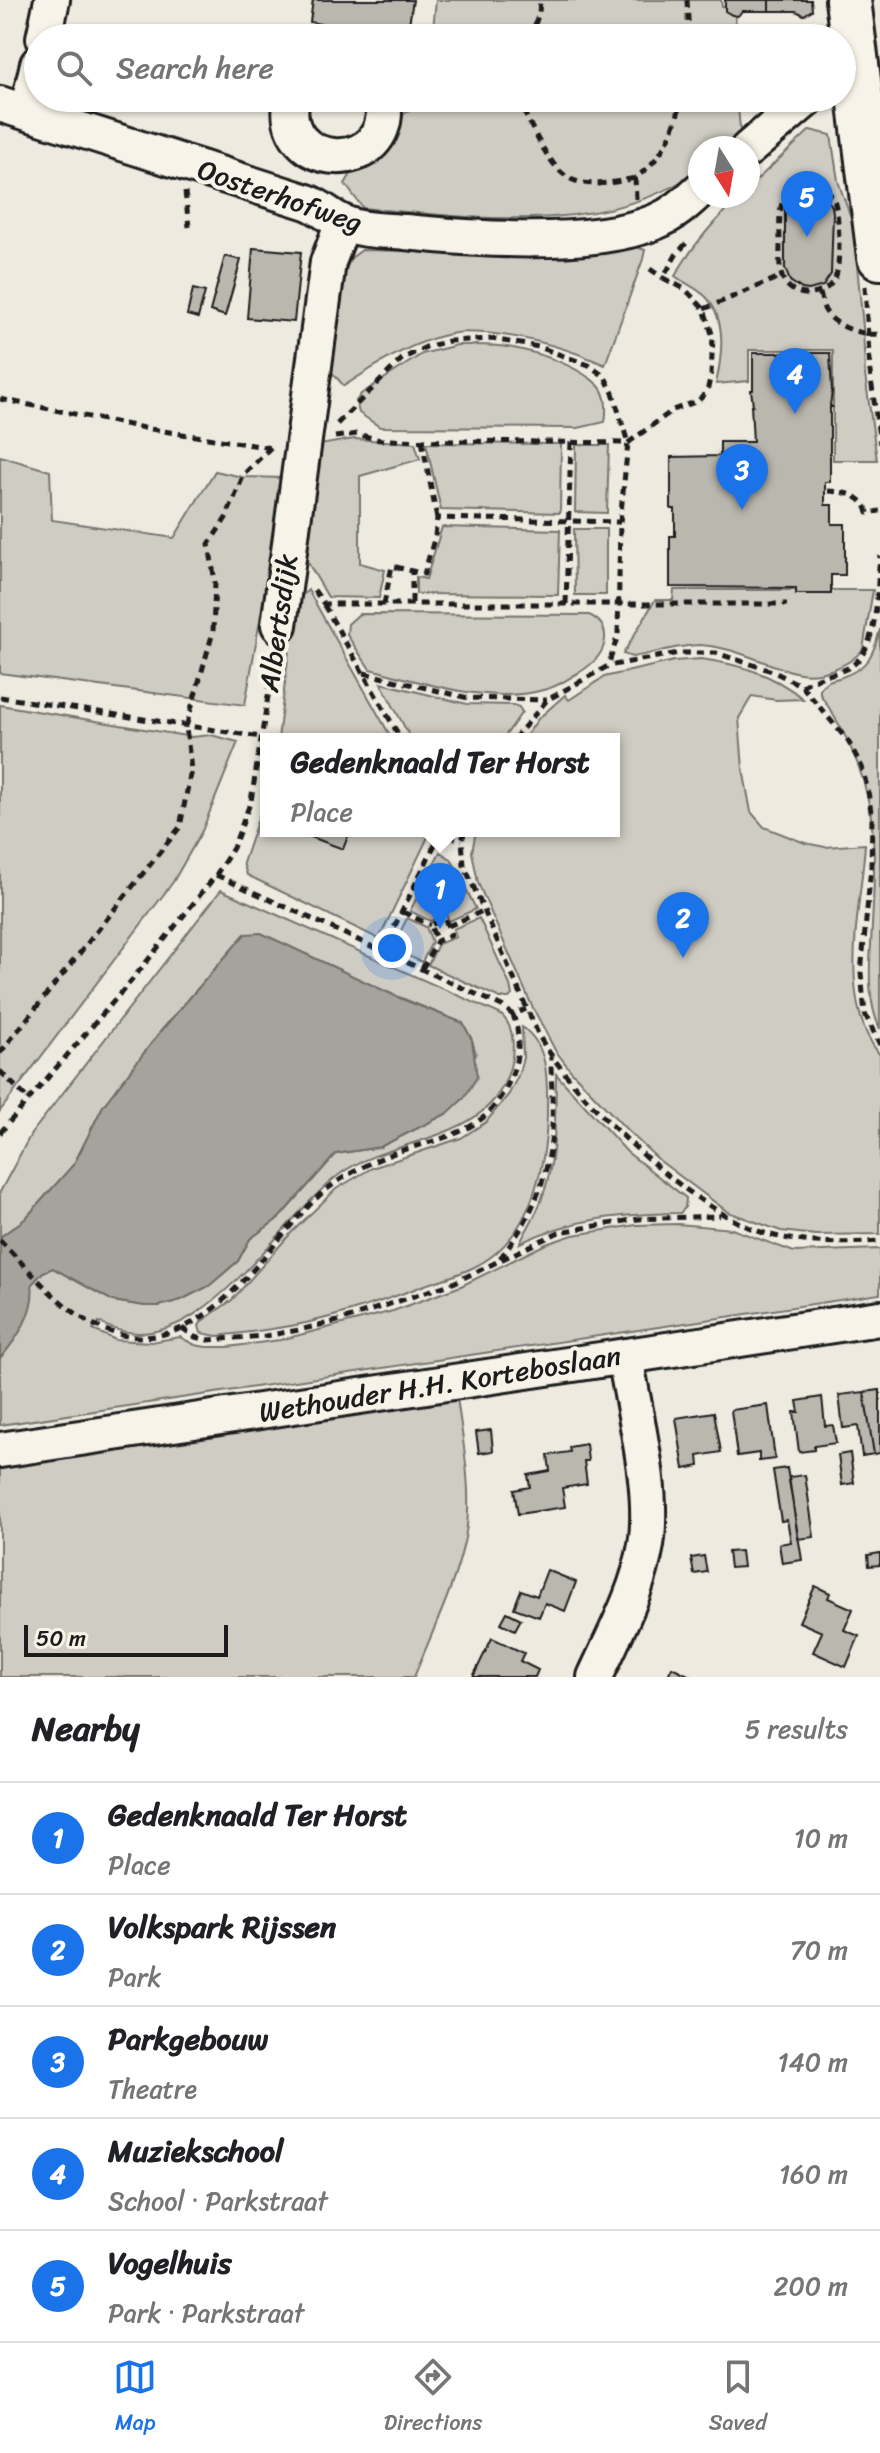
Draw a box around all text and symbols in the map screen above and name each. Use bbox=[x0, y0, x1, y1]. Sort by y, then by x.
search box bbox=[24, 24, 856, 112]
text: Search here bbox=[116, 41, 274, 95]
icon: search bbox=[52, 46, 96, 90]
north arrow bbox=[688, 136, 760, 208]
street label: Oosterhofweg bbox=[191, 145, 369, 247]
pin: 5 bbox=[781, 171, 833, 237]
pin: 4 bbox=[769, 348, 821, 414]
pin: 3 bbox=[716, 444, 768, 510]
street label: Albertsdijk bbox=[244, 551, 312, 696]
popup bbox=[260, 733, 620, 837]
text: Gedenknaald Ter Horst bbox=[290, 735, 590, 789]
text: Place bbox=[290, 789, 353, 835]
pin: 1 bbox=[414, 863, 466, 929]
pin: 2 bbox=[657, 892, 709, 958]
your location bbox=[372, 928, 412, 968]
street label: Wethouder H.H. Korteboslaan bbox=[255, 1331, 625, 1437]
text: 50 m bbox=[36, 1619, 86, 1658]
scale bar bbox=[24, 1621, 228, 1657]
text: Nearby bbox=[32, 1699, 140, 1759]
text: 5 results bbox=[745, 1706, 848, 1752]
text: Gedenknaald Ter Horst bbox=[108, 1788, 407, 1842]
text: 1 bbox=[52, 1815, 64, 1861]
text: 10 m bbox=[794, 1815, 848, 1861]
text: Place bbox=[108, 1842, 171, 1888]
text: Volkspark Rijssen bbox=[108, 1900, 336, 1954]
text: 2 bbox=[50, 1927, 66, 1973]
text: 70 m bbox=[790, 1927, 848, 1973]
text: Park bbox=[108, 1954, 161, 2000]
text: Parkgebouw bbox=[108, 2012, 268, 2066]
text: 3 bbox=[51, 2039, 65, 2085]
text: 140 m bbox=[777, 2039, 848, 2085]
text: Theatre bbox=[108, 2066, 197, 2112]
text: Muziekschool bbox=[108, 2124, 284, 2178]
text: 4 bbox=[50, 2151, 66, 2197]
text: 160 m bbox=[779, 2151, 848, 2197]
text: School · Parkstraat bbox=[108, 2178, 328, 2224]
text: Vogelhuis bbox=[108, 2236, 232, 2290]
text: 5 bbox=[50, 2263, 66, 2309]
text: 200 m bbox=[773, 2263, 848, 2309]
text: Park · Parkstraat bbox=[108, 2290, 304, 2336]
tab: Map bbox=[113, 2355, 157, 2442]
tab: Directions bbox=[384, 2355, 482, 2442]
tab: Saved bbox=[709, 2355, 767, 2442]

